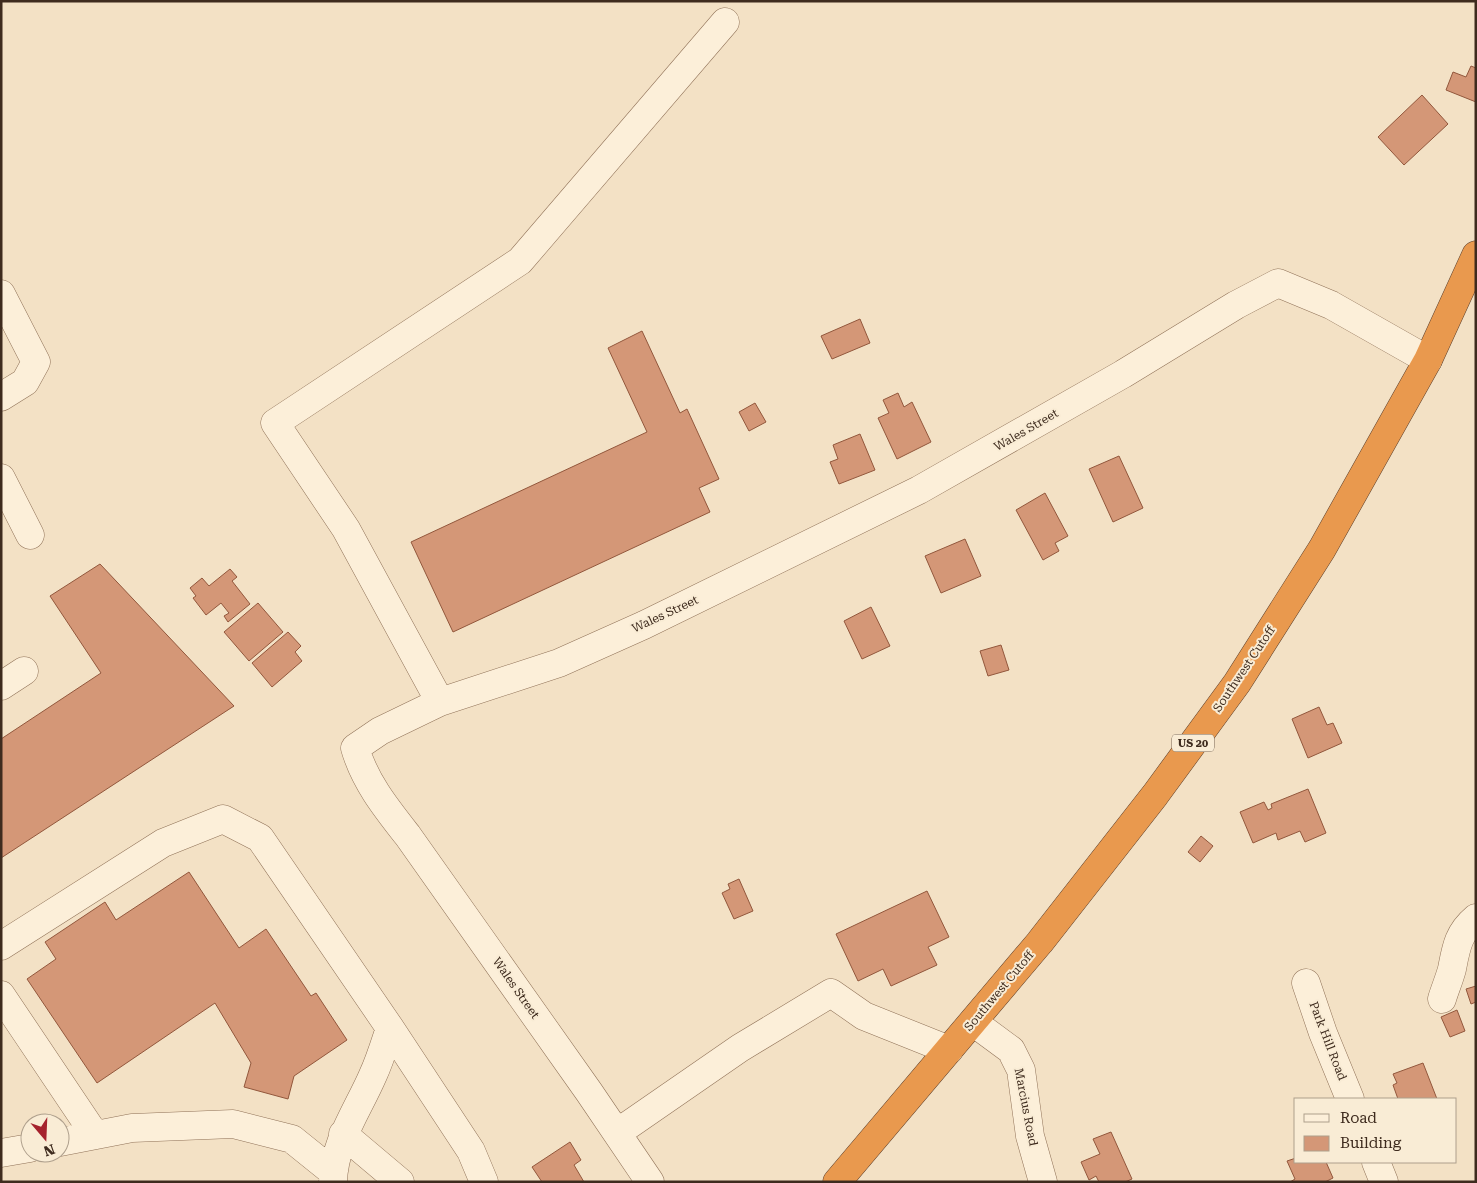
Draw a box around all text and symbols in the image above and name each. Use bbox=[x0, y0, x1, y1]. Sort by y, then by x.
street label: Wales Street bbox=[991, 406, 1061, 454]
street label: Wales Street bbox=[630, 592, 701, 635]
street label: Southwest Cutoff bbox=[1210, 623, 1278, 715]
road number: US 20 bbox=[1172, 734, 1214, 751]
street label: Southwest Cutoff bbox=[961, 948, 1037, 1034]
street label: Wales Street bbox=[490, 955, 543, 1022]
street label: Park Hill Road bbox=[1307, 1000, 1350, 1083]
street label: Marcius Road bbox=[1012, 1067, 1040, 1147]
legend bbox=[1294, 1098, 1457, 1163]
text: Road bbox=[1340, 1109, 1377, 1127]
north arrow bbox=[20, 1113, 70, 1163]
text: Building bbox=[1340, 1134, 1402, 1152]
text: N bbox=[41, 1141, 57, 1160]

